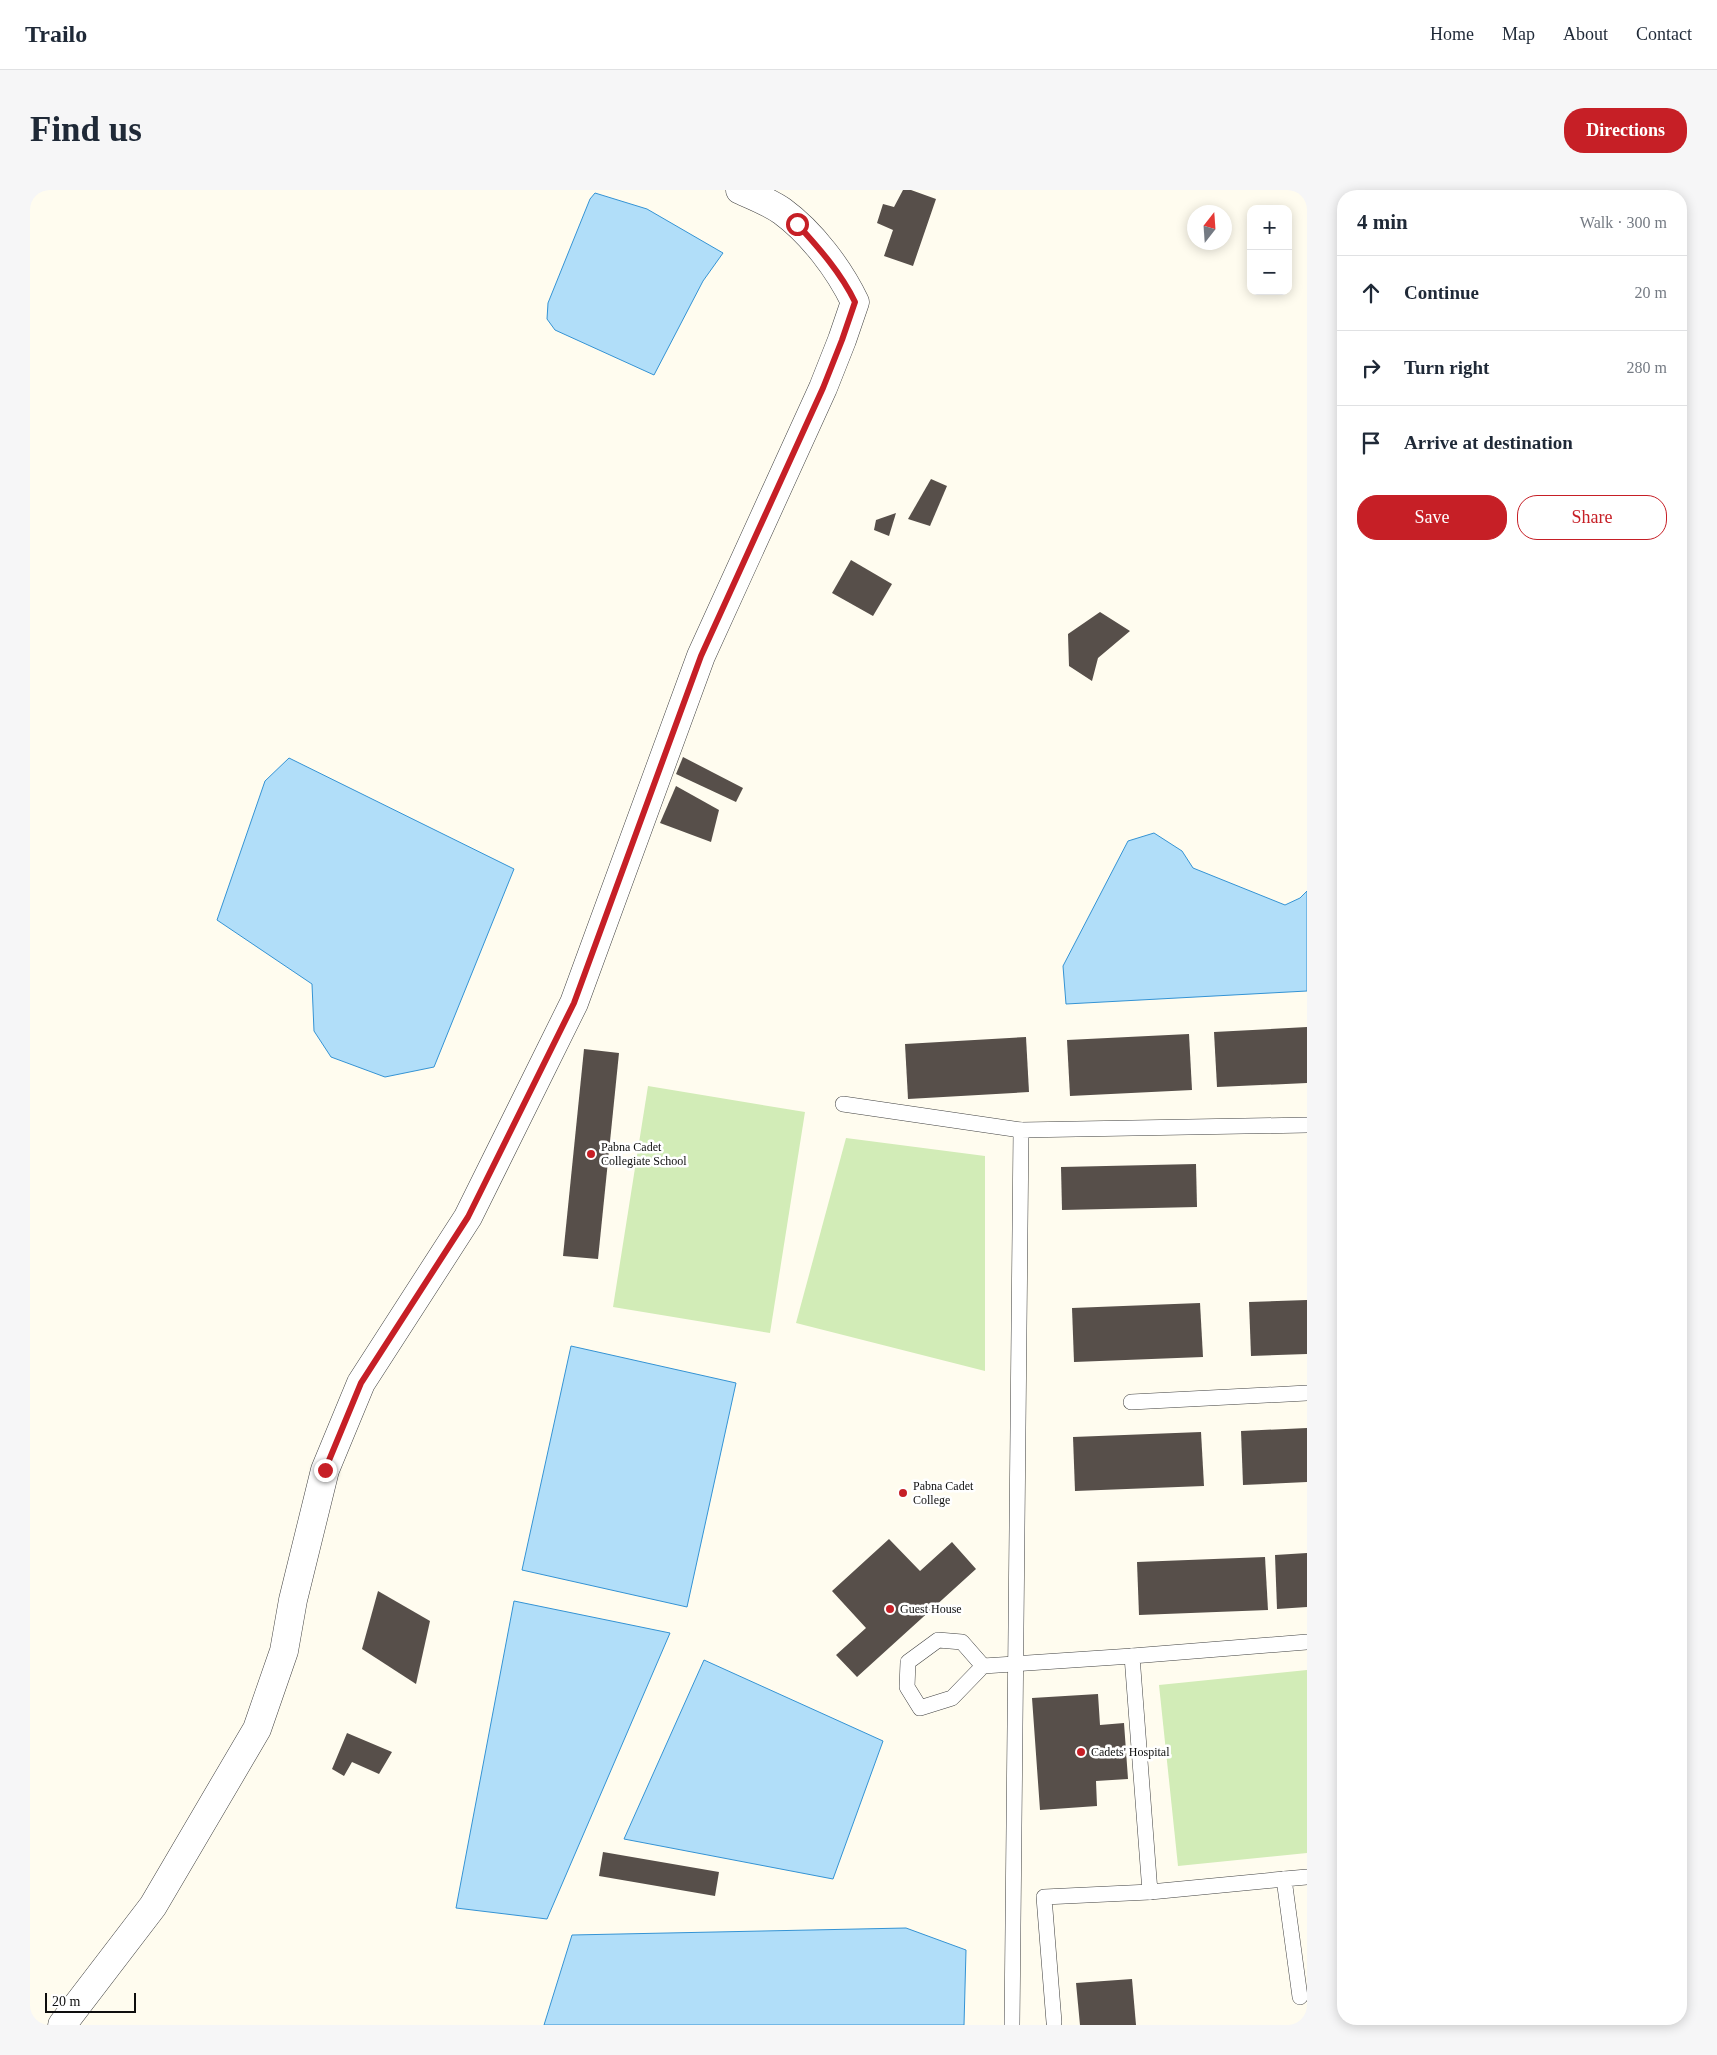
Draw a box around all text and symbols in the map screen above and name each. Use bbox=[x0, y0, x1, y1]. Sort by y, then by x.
text: Trailo bbox=[25, 21, 87, 47]
text: Home bbox=[1430, 24, 1474, 44]
text: Map bbox=[1502, 24, 1535, 44]
text: About bbox=[1563, 24, 1608, 44]
text: Contact bbox=[1636, 24, 1692, 44]
button: Directions bbox=[1564, 108, 1687, 153]
text: Find us bbox=[30, 110, 142, 149]
north arrow bbox=[1187, 205, 1232, 250]
map controls bbox=[1247, 205, 1292, 295]
button: + bbox=[1247, 205, 1292, 250]
text: 4 min bbox=[1357, 210, 1408, 234]
route start bbox=[786, 213, 809, 236]
text: Walk · 300 m bbox=[1580, 214, 1667, 231]
button: − bbox=[1247, 250, 1292, 295]
icon: ahead bbox=[1357, 279, 1385, 307]
text: Continue bbox=[1404, 282, 1479, 303]
text: 20 m bbox=[1635, 284, 1667, 301]
icon: right bbox=[1357, 354, 1385, 382]
text: Turn right bbox=[1404, 357, 1489, 378]
text: 280 m bbox=[1627, 359, 1667, 376]
icon: arrive bbox=[1357, 429, 1385, 457]
text: Arrive at destination bbox=[1404, 432, 1573, 453]
button: Save bbox=[1357, 495, 1507, 540]
button: Share bbox=[1517, 495, 1667, 540]
place label: Pabna Cadet Collegiate School bbox=[601, 1140, 687, 1168]
marker: Pabna Cadet Collegiate School bbox=[585, 1148, 597, 1160]
route end bbox=[314, 1459, 337, 1482]
place label: Pabna Cadet College bbox=[913, 1479, 974, 1507]
marker: Pabna Cadet College bbox=[897, 1487, 909, 1499]
place label: Guest House bbox=[900, 1602, 962, 1616]
marker: Guest House bbox=[884, 1603, 896, 1615]
place label: Cadets' Hospital bbox=[1091, 1745, 1170, 1759]
marker: Cadets' Hospital bbox=[1075, 1746, 1087, 1758]
scale bar bbox=[45, 1990, 136, 2013]
text: 20 m bbox=[52, 1994, 80, 2009]

